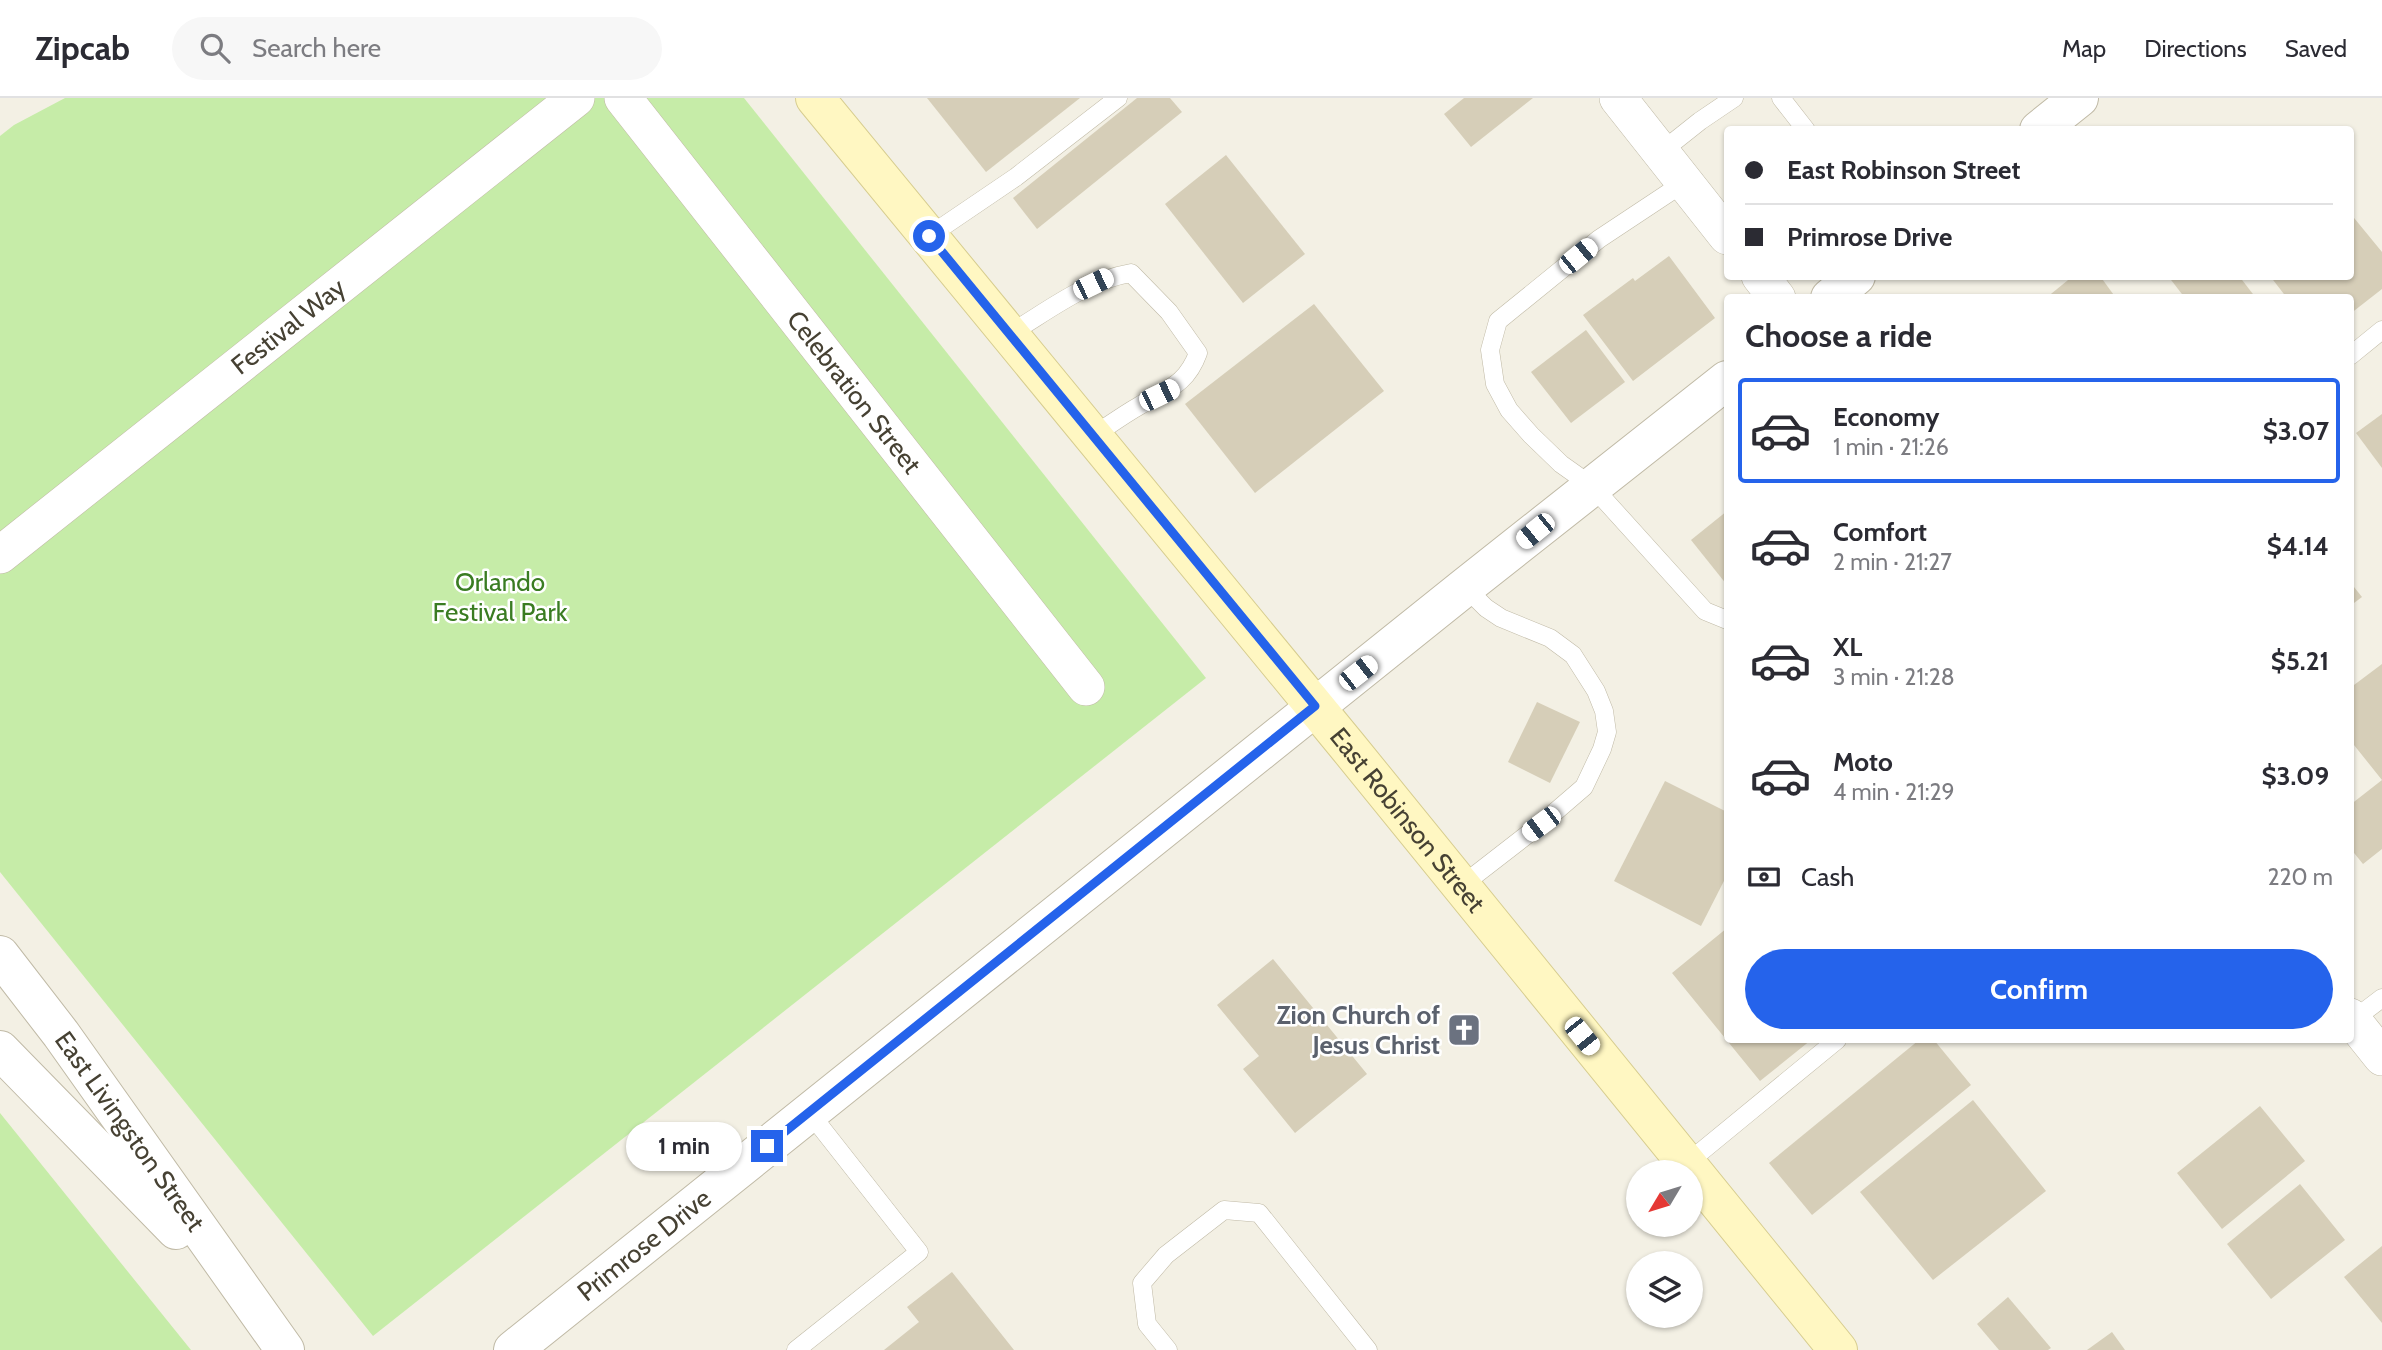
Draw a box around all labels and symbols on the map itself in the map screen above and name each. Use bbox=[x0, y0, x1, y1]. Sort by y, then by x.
route start bbox=[913, 220, 945, 252]
car bbox=[1556, 235, 1601, 277]
car bbox=[1070, 265, 1117, 303]
street label: Festival Way bbox=[225, 271, 352, 381]
street label: Celebration Street bbox=[780, 304, 928, 480]
car bbox=[1136, 376, 1183, 414]
car bbox=[1513, 510, 1558, 552]
park label: Orlando Festival Park bbox=[433, 566, 568, 628]
car bbox=[1335, 652, 1382, 694]
street label: East Robinson Street bbox=[1323, 721, 1492, 919]
car bbox=[1518, 803, 1565, 845]
place label: Zion Church of Jesus Christ bbox=[1276, 999, 1440, 1061]
church icon: Zion Church of Jesus Christ bbox=[1445, 1011, 1483, 1049]
car bbox=[1561, 1013, 1604, 1059]
street label: East Livingston Street bbox=[48, 1025, 212, 1238]
callout: 1 min bbox=[627, 1122, 742, 1170]
route end bbox=[751, 1130, 783, 1162]
north arrow bbox=[1626, 1160, 1703, 1237]
street label: Primrose Drive bbox=[571, 1182, 717, 1308]

